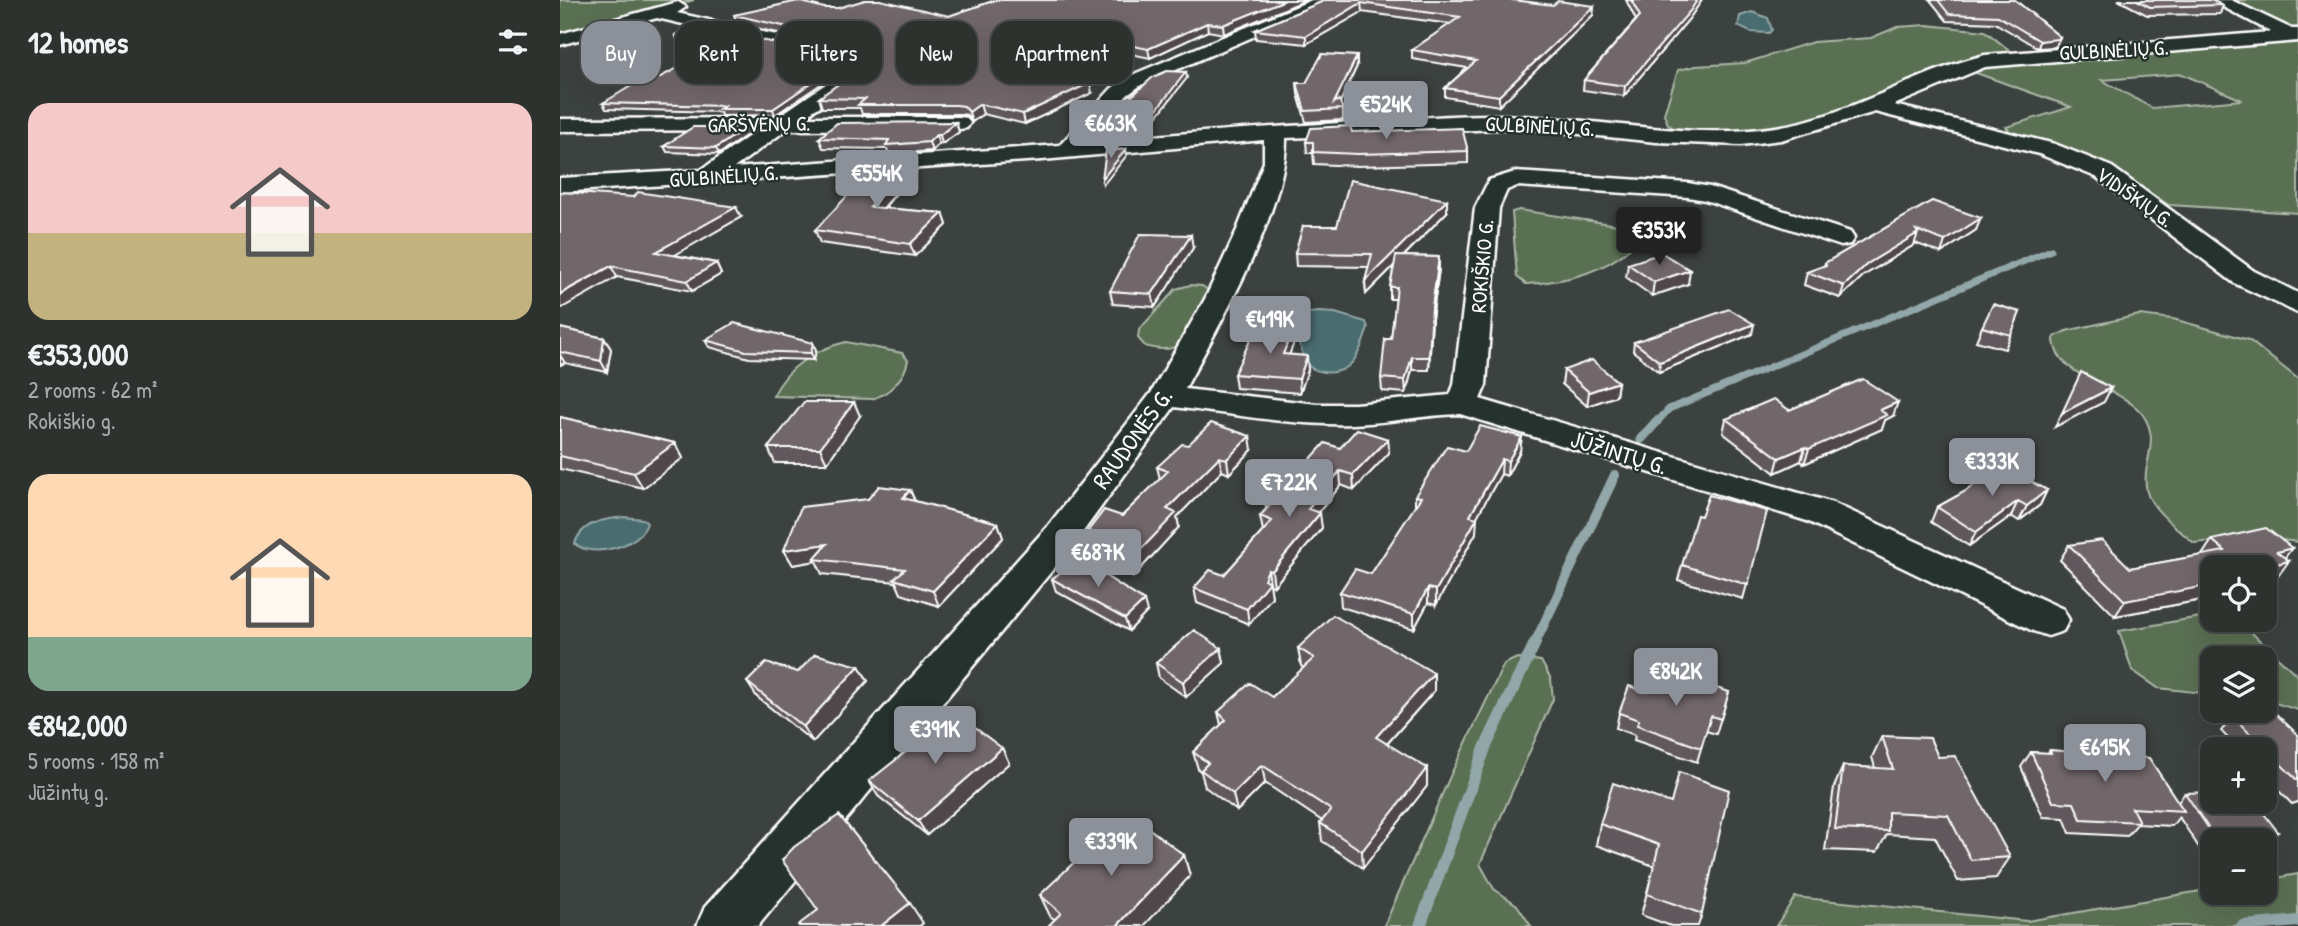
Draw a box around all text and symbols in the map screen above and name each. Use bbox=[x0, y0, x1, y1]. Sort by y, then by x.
chip: Buy bbox=[581, 21, 661, 84]
chip: Rent bbox=[675, 21, 762, 84]
chip: Filters bbox=[776, 21, 882, 84]
chip: New bbox=[896, 21, 977, 84]
chip: Apartment bbox=[991, 21, 1133, 84]
text: 12 homes bbox=[28, 22, 128, 62]
icon: filters bbox=[494, 23, 532, 61]
street label: GULBINĖLIŲ G. bbox=[2059, 33, 2169, 67]
pin: €524K bbox=[1337, 82, 1435, 141]
text: €524K bbox=[1360, 88, 1412, 119]
pin: €663K bbox=[1062, 100, 1160, 160]
text: €663K bbox=[1085, 107, 1137, 138]
street label: GARŠVĖNŲ G. bbox=[707, 109, 811, 139]
street label: GULBINĖLIŲ G. bbox=[1485, 109, 1595, 143]
icon: home bbox=[217, 149, 343, 275]
pin: €554K bbox=[828, 150, 926, 210]
text: €554K bbox=[851, 157, 903, 188]
street label: GULBINĖLIŲ G. bbox=[669, 158, 779, 194]
street label: VIDIŠKIŲ G. bbox=[2091, 160, 2179, 234]
pin: €353K bbox=[1610, 208, 1708, 267]
text: €353K bbox=[1632, 214, 1686, 245]
street label: ROKIŠKIO G. bbox=[1463, 218, 1501, 314]
pin: €419K bbox=[1221, 296, 1319, 356]
text: €419K bbox=[1246, 303, 1294, 334]
text: €353,000 bbox=[28, 334, 128, 374]
text: 2 rooms · 62 m² bbox=[28, 374, 157, 405]
street label: RAUDONĖS G. bbox=[1085, 381, 1179, 495]
text: Rokiškio g. bbox=[28, 405, 116, 436]
street label: JŪŽINTŲ G. bbox=[1567, 422, 1671, 482]
pin: €333K bbox=[1943, 438, 2041, 498]
text: €333K bbox=[1965, 445, 2019, 476]
pin: €722K bbox=[1240, 460, 1338, 519]
text: €722K bbox=[1261, 466, 1317, 497]
icon: home bbox=[217, 520, 343, 646]
pin: €687K bbox=[1049, 530, 1147, 589]
text: €687K bbox=[1071, 536, 1125, 567]
map controls bbox=[2200, 555, 2277, 905]
button: locate bbox=[2200, 555, 2277, 632]
button: layers bbox=[2200, 646, 2277, 723]
pin: €842K bbox=[1627, 648, 1725, 708]
text: €842K bbox=[1650, 655, 1702, 686]
text: €842,000 bbox=[28, 705, 127, 745]
pin: €391K bbox=[886, 706, 984, 766]
text: €391K bbox=[910, 713, 960, 744]
pin: €615K bbox=[2056, 724, 2154, 784]
text: €615K bbox=[2080, 731, 2130, 762]
button: + bbox=[2200, 737, 2277, 814]
text: 5 rooms · 158 m² bbox=[28, 745, 164, 776]
text: Jūžintų g. bbox=[28, 776, 109, 807]
pin: €339K bbox=[1062, 818, 1160, 878]
text: €339K bbox=[1085, 825, 1137, 856]
button: − bbox=[2200, 828, 2277, 905]

